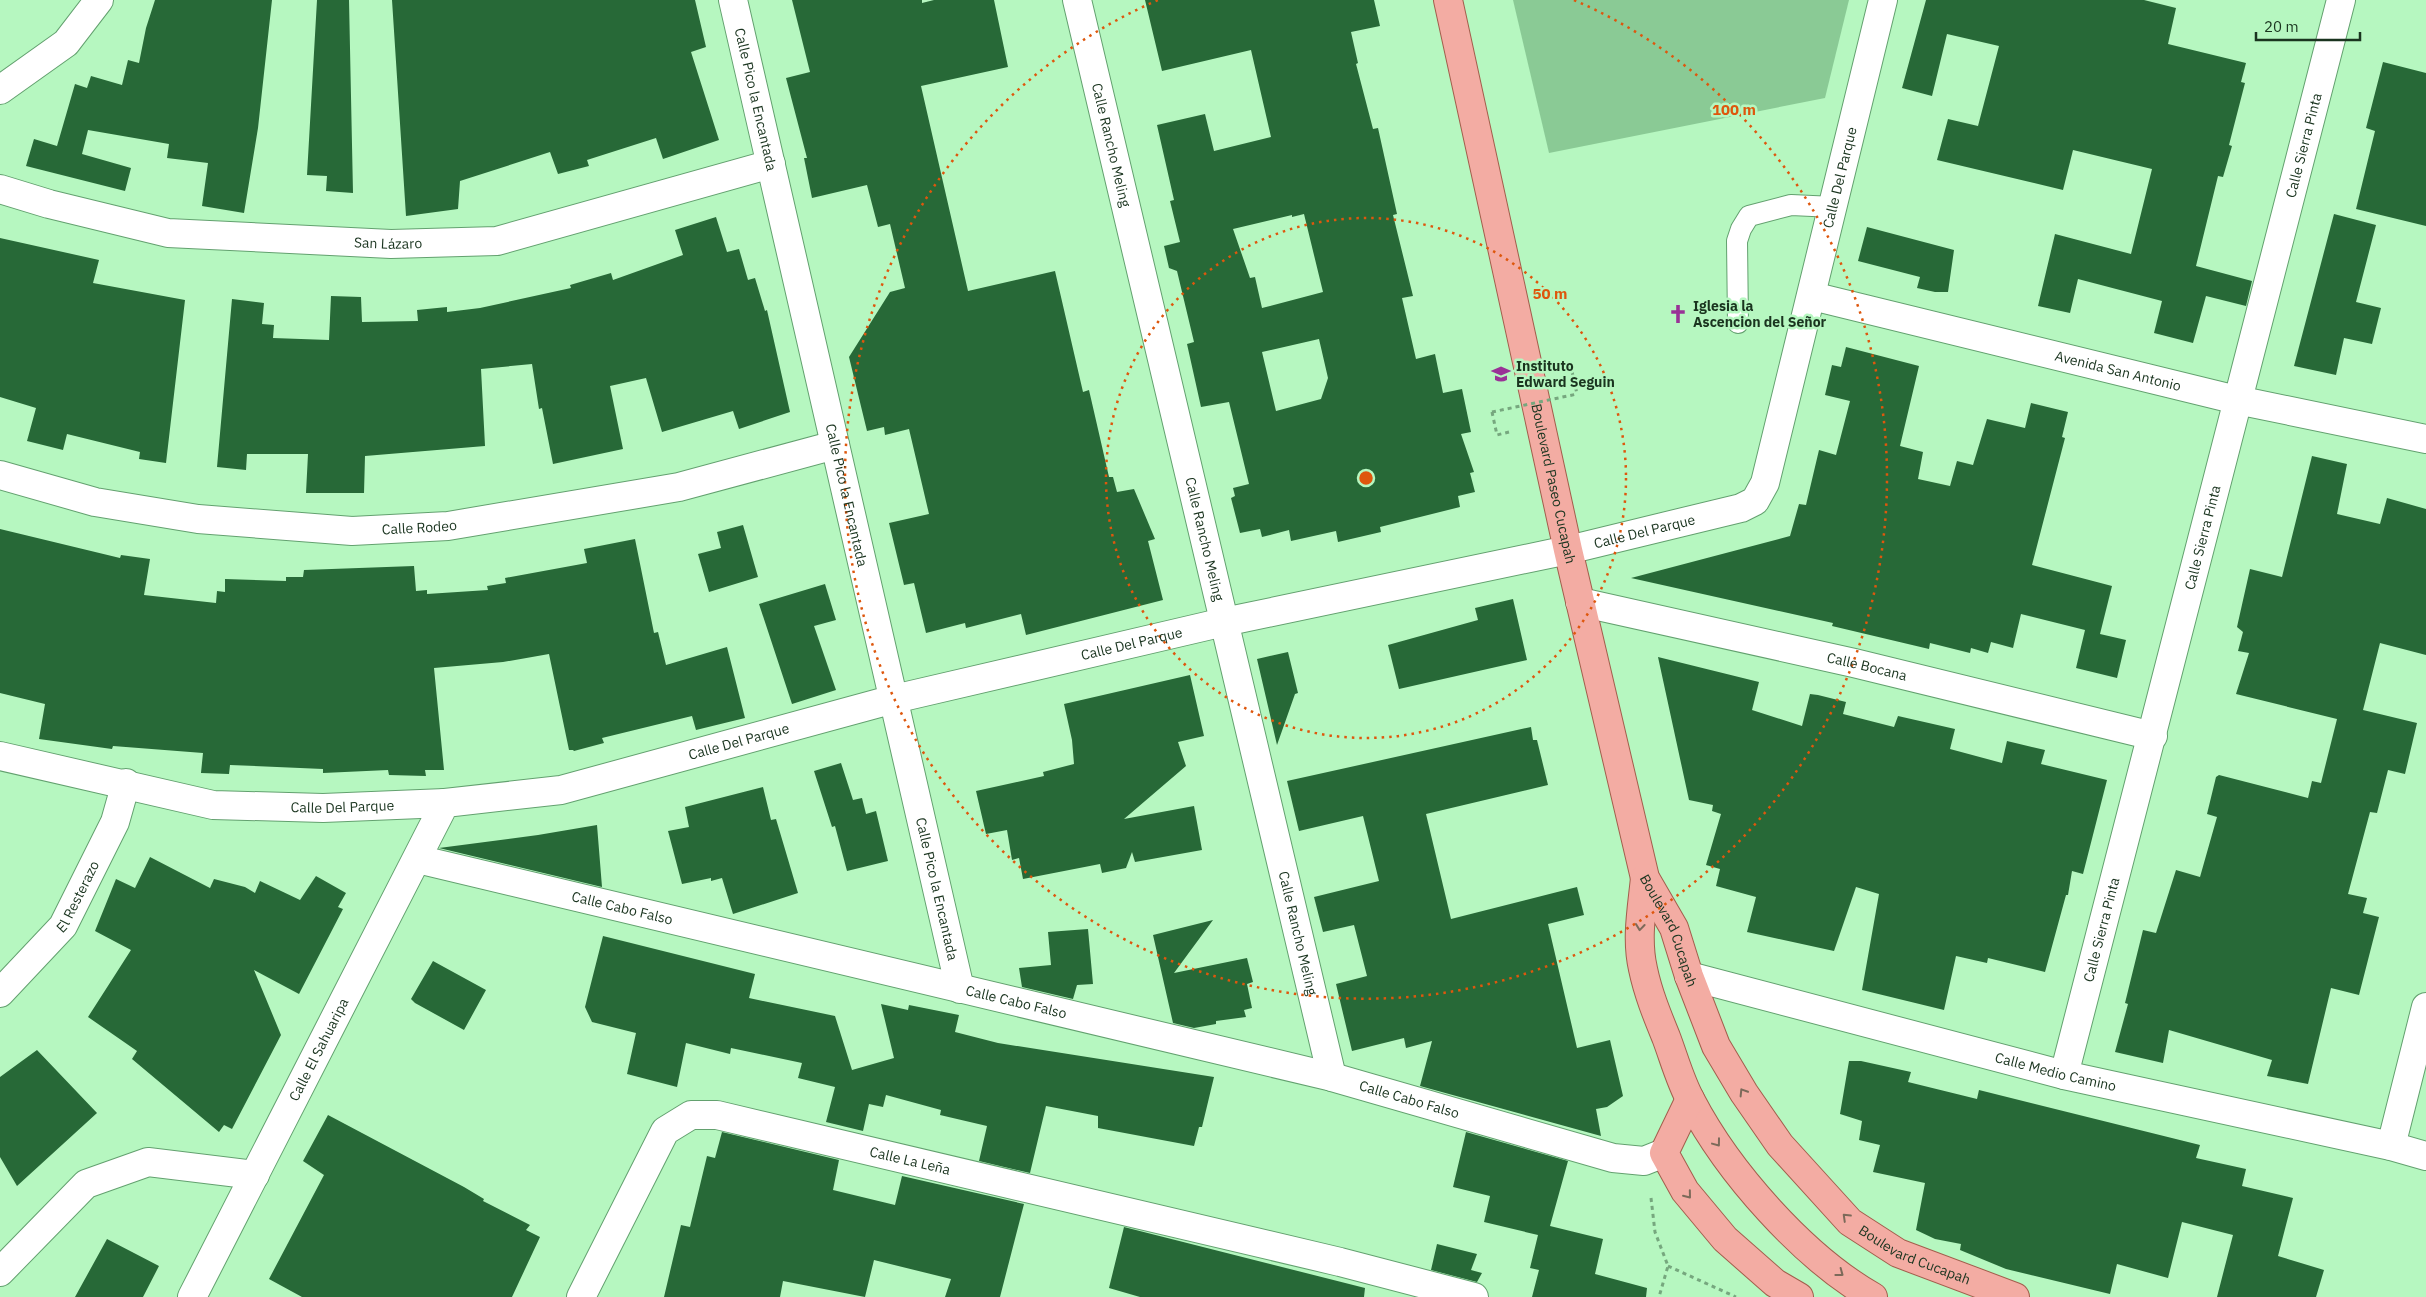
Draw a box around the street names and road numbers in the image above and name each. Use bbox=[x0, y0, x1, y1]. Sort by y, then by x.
street label: Calle Pico la Encantada bbox=[731, 26, 781, 173]
street label: Calle Rancho Meling bbox=[1088, 81, 1135, 209]
street label: Calle Sierra Pinta bbox=[2281, 91, 2326, 200]
street label: Calle Del Parque bbox=[1819, 125, 1861, 230]
street label: San Lázaro bbox=[353, 233, 423, 253]
street label: Avenida San Antonio bbox=[2053, 347, 2183, 395]
street label: Boulevard Paseo Cucapah bbox=[1527, 402, 1580, 565]
street label: Calle Pico la Encantada bbox=[822, 422, 872, 569]
street label: Calle Rancho Meling bbox=[1181, 475, 1228, 603]
street label: Calle Sierra Pinta bbox=[2180, 483, 2225, 592]
street label: Calle Del Parque bbox=[1592, 510, 1697, 552]
street label: Calle Rodeo bbox=[381, 516, 458, 538]
street label: Calle Del Parque bbox=[1079, 623, 1184, 664]
street label: Calle Bocana bbox=[1825, 648, 1909, 685]
street label: Calle Del Parque bbox=[686, 719, 791, 764]
street label: Calle Del Parque bbox=[290, 796, 395, 817]
street label: Calle Pico la Encantada bbox=[912, 816, 962, 963]
street label: El Resterazo bbox=[52, 857, 103, 936]
street label: Calle Rancho Meling bbox=[1275, 869, 1321, 998]
street label: Boulevard Cucapah bbox=[1636, 871, 1701, 989]
street label: Calle Sierra Pinta bbox=[2079, 875, 2124, 984]
street label: Calle Cabo Falso bbox=[570, 887, 675, 929]
street label: Calle Cabo Falso bbox=[964, 981, 1069, 1023]
street label: Calle El Sahuaripa bbox=[285, 995, 353, 1104]
street label: Calle Medio Camino bbox=[1993, 1048, 2118, 1095]
street label: Calle Cabo Falso bbox=[1357, 1076, 1462, 1122]
street label: Calle La Leña bbox=[868, 1142, 953, 1179]
street label: Boulevard Cucapah bbox=[1855, 1221, 1973, 1288]

